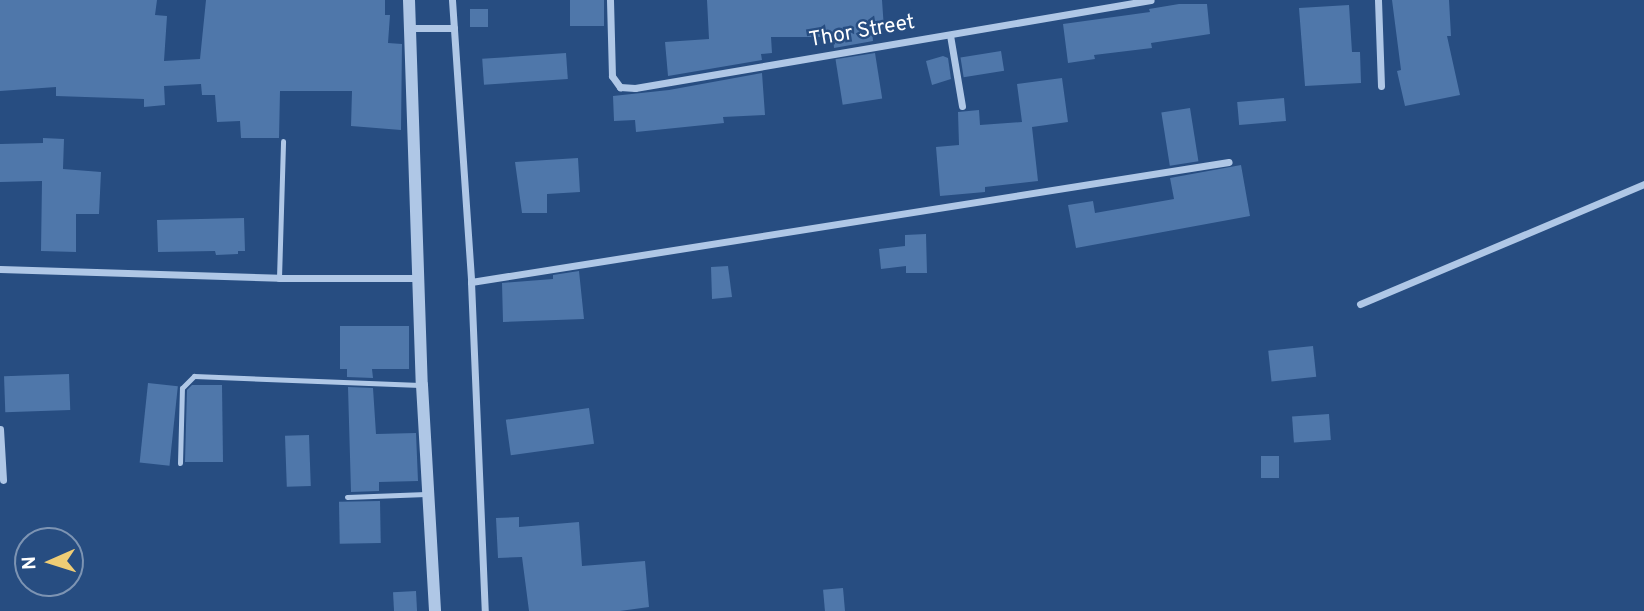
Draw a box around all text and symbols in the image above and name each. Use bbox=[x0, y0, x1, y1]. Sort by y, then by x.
street label: Thor Street bbox=[807, 10, 917, 54]
north arrow bbox=[14, 527, 84, 597]
text: N bbox=[18, 556, 42, 570]

